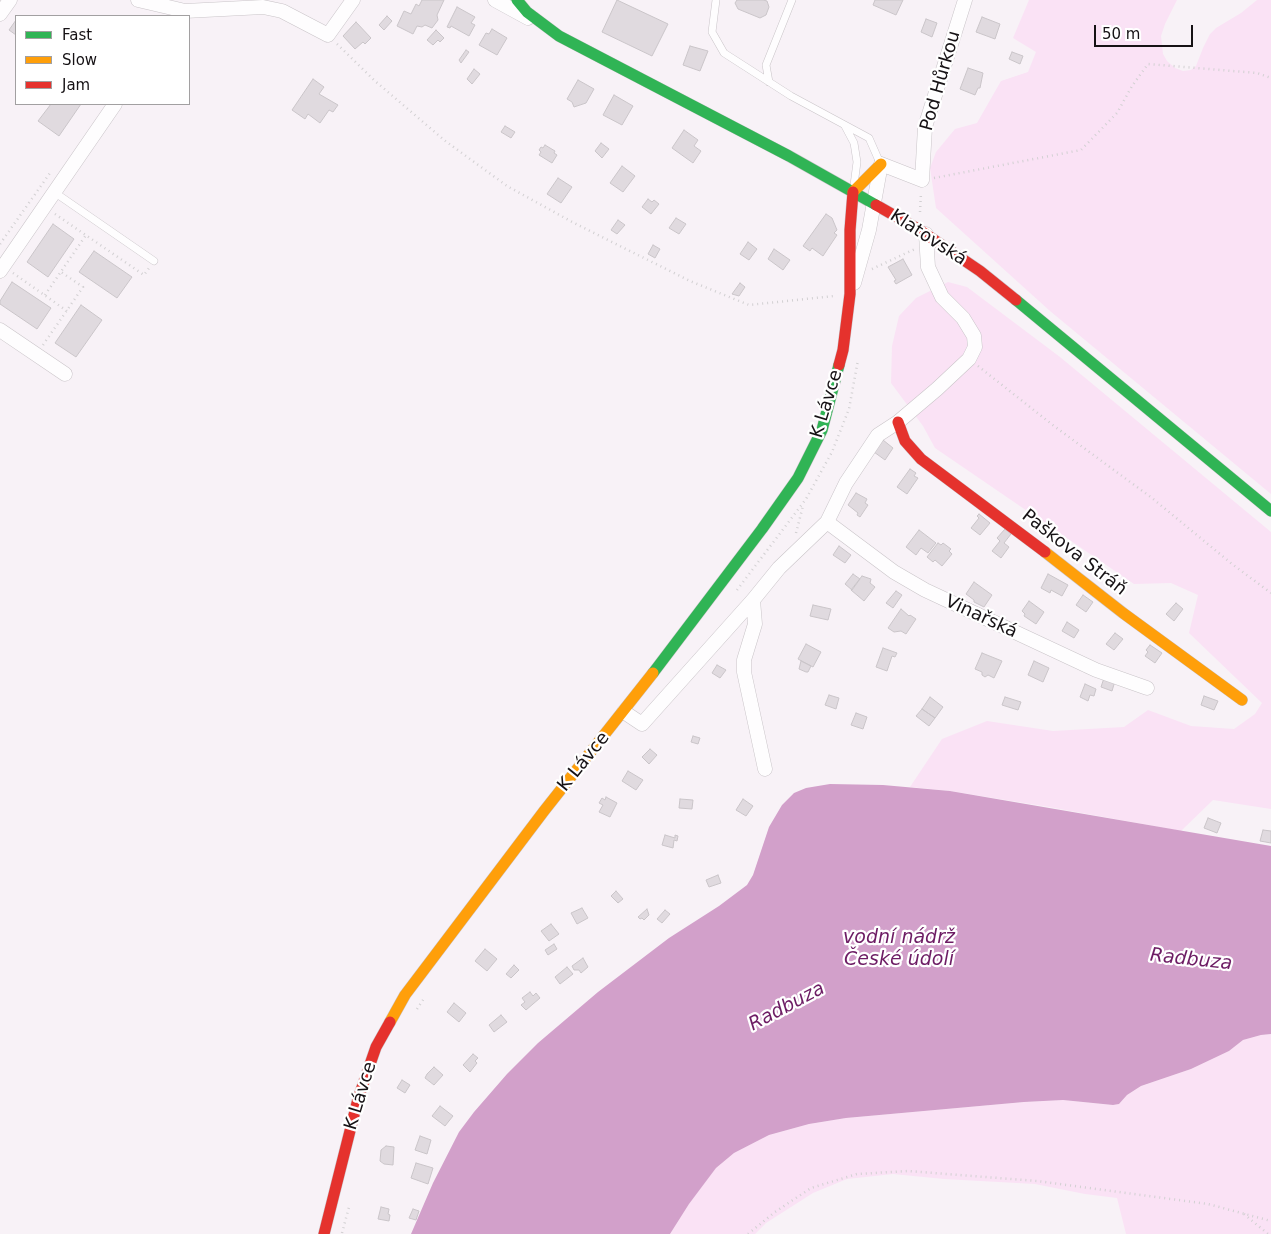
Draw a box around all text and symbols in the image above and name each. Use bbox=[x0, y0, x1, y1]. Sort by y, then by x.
legend bbox=[15, 15, 190, 105]
scale bar bbox=[1096, 15, 1195, 47]
text: 50 m bbox=[1102, 25, 1140, 43]
text: Fast bbox=[62, 26, 92, 44]
street label: Pod Hůrkou bbox=[916, 29, 966, 133]
text: Slow bbox=[62, 51, 97, 69]
text: Jam bbox=[62, 76, 90, 94]
street label: Klatovská bbox=[886, 205, 970, 271]
street label: K Lávce bbox=[806, 367, 848, 441]
street label: Paškova Stráň bbox=[1017, 505, 1131, 601]
street label: Vinařská bbox=[941, 591, 1021, 643]
street label: K Lávce bbox=[554, 728, 614, 796]
water label: vodní nádrž České údolí bbox=[843, 927, 955, 971]
water label: Radbuza bbox=[1149, 944, 1233, 976]
water label: Radbuza bbox=[745, 978, 829, 1036]
street label: K Lávce bbox=[340, 1059, 382, 1133]

